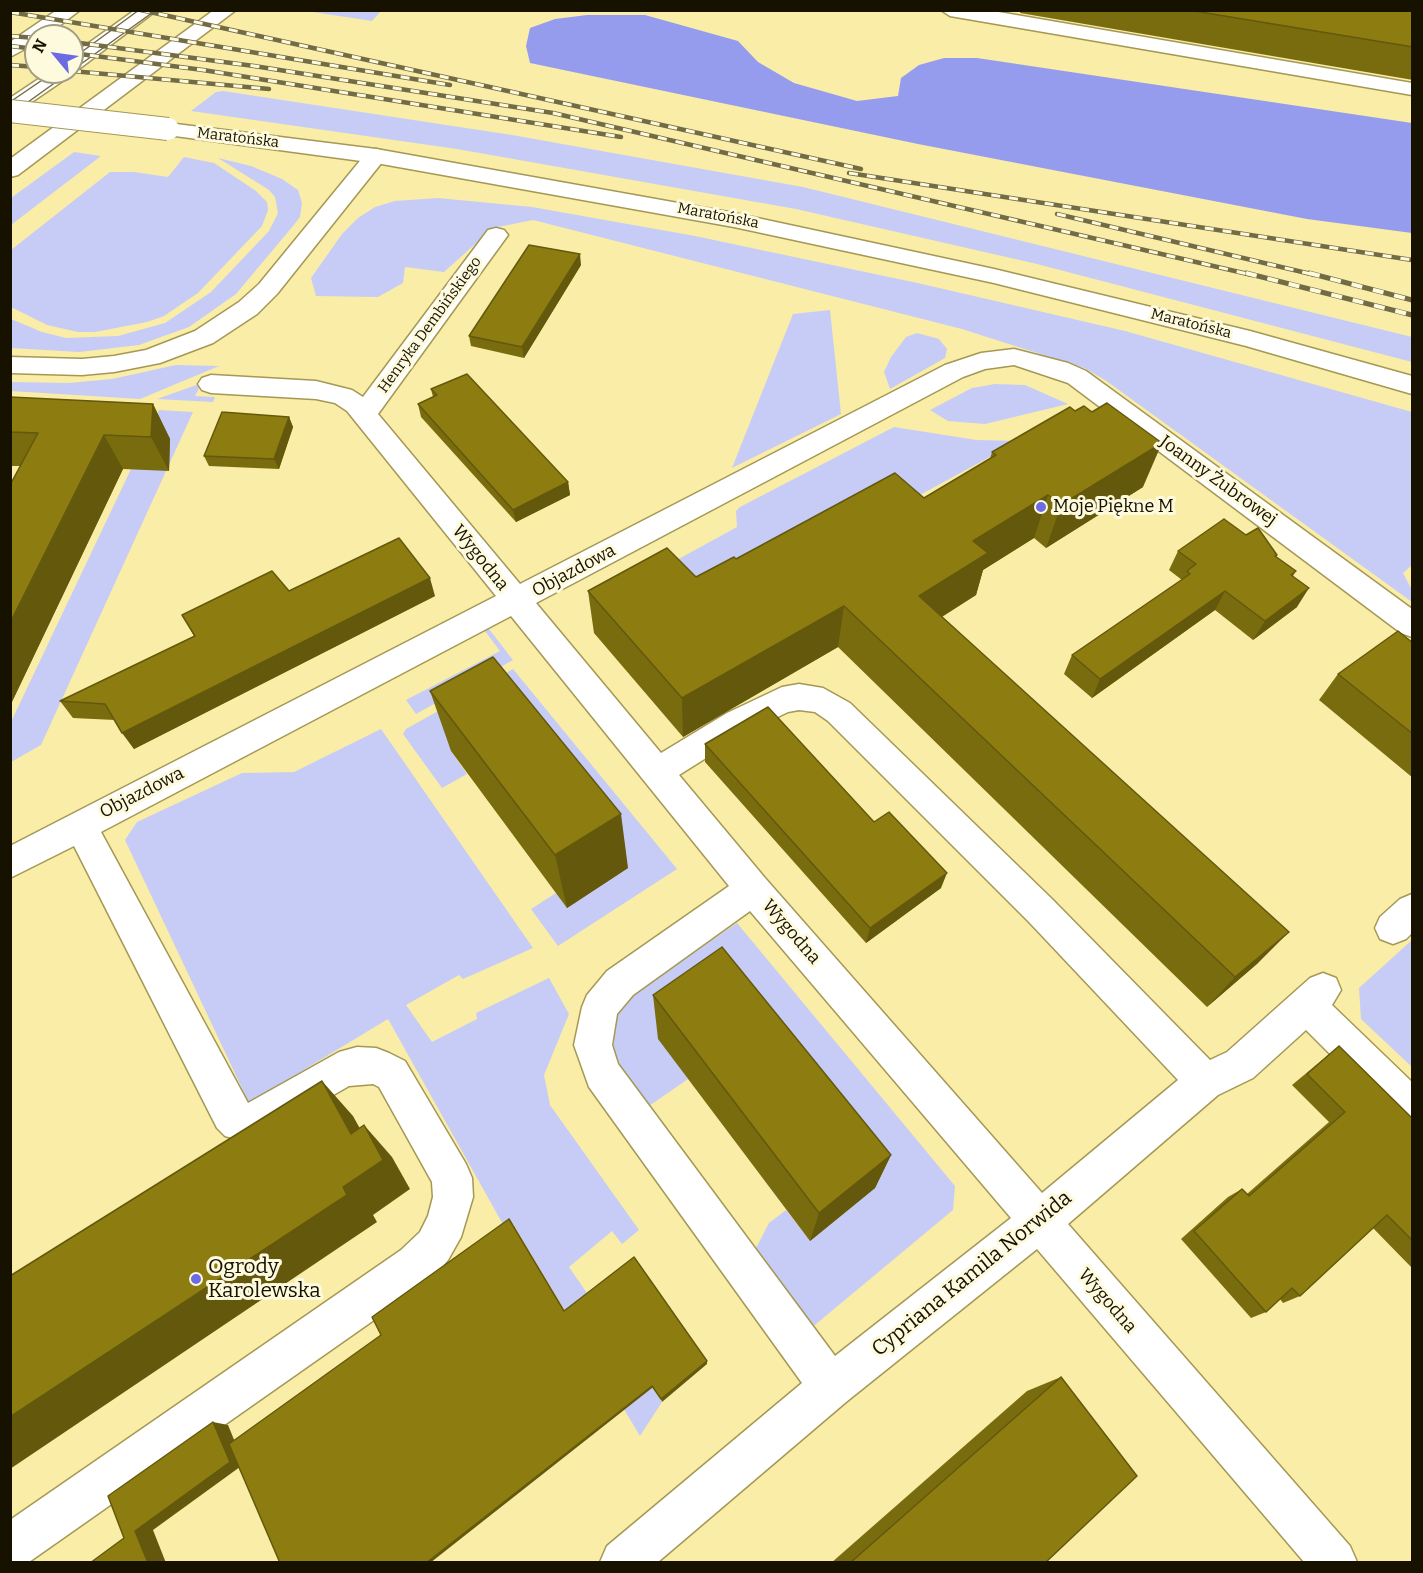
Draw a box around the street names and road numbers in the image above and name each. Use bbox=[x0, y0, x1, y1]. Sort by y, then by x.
street label: Maratońska bbox=[196, 124, 280, 152]
street label: Maratońska bbox=[676, 199, 760, 233]
street label: Henryka Dembińskiego bbox=[375, 253, 485, 397]
street label: Maratońska bbox=[1149, 305, 1233, 343]
street label: Joanny Żubrowej bbox=[1155, 431, 1281, 531]
street label: Wygodna bbox=[447, 521, 513, 595]
street label: Objazdowa bbox=[528, 540, 620, 602]
street label: Objazdowa bbox=[96, 763, 188, 823]
street label: Wygodna bbox=[757, 895, 825, 969]
street label: Cypriana Kamila Norwida bbox=[867, 1186, 1077, 1362]
street label: Wygodna bbox=[1073, 1264, 1141, 1338]

